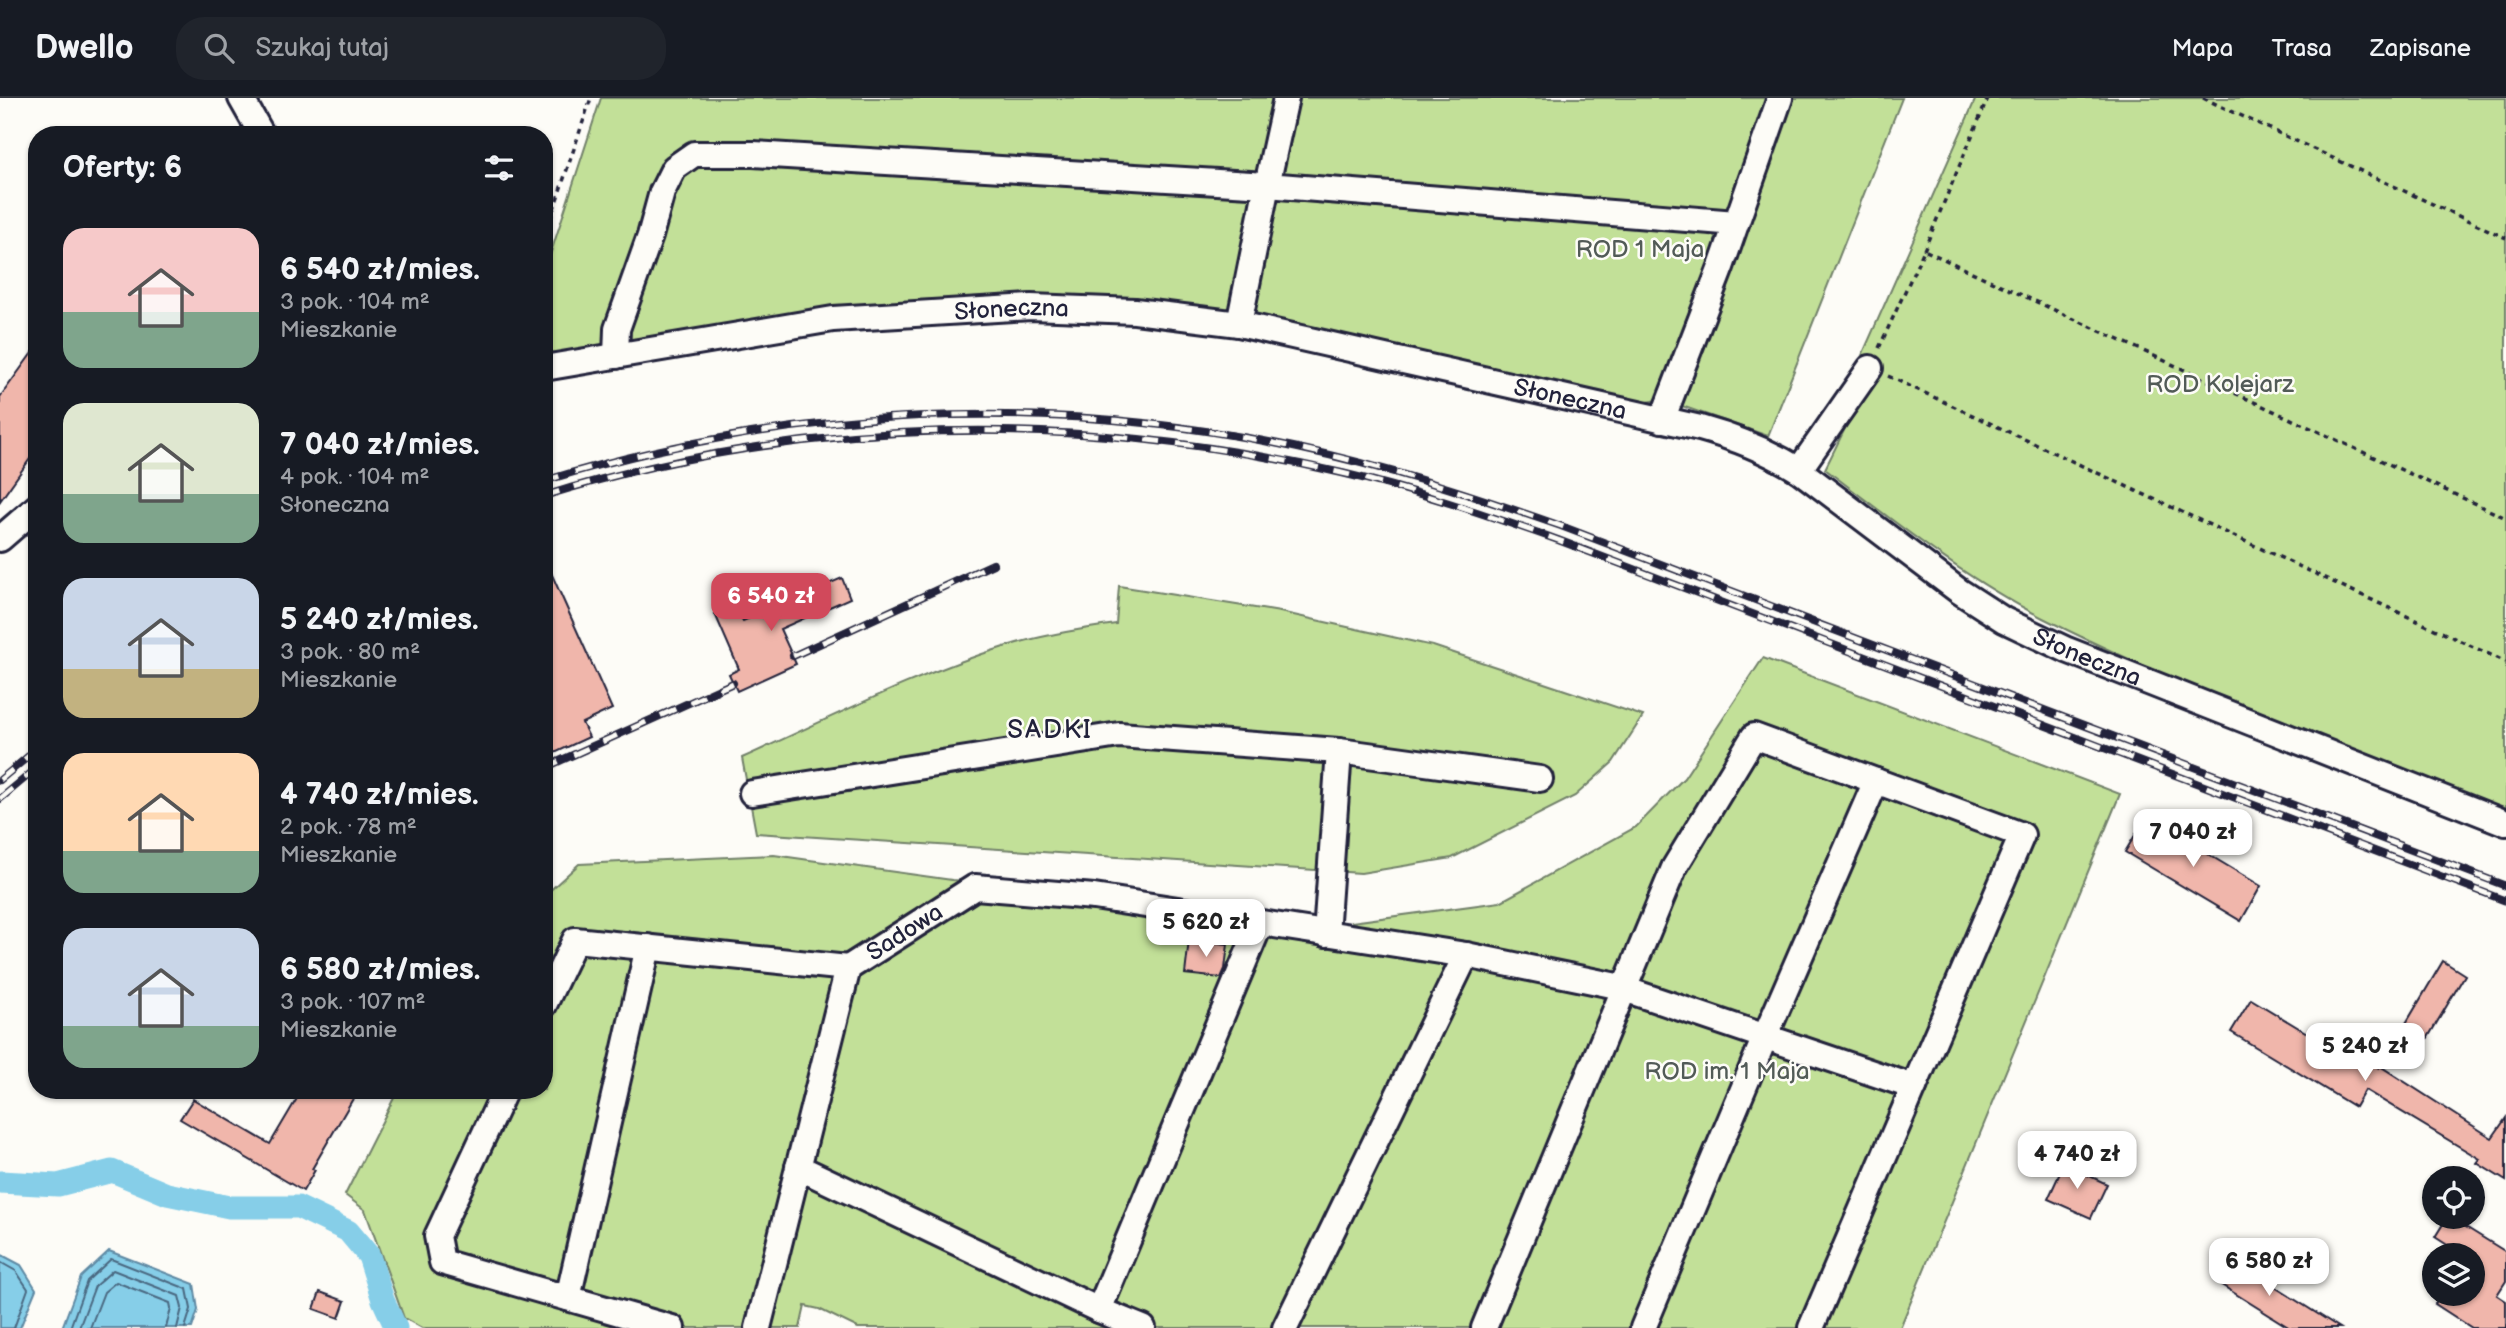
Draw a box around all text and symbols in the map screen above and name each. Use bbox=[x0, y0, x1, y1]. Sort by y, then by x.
search box bbox=[176, 17, 666, 80]
text: Dwello bbox=[35, 28, 134, 68]
icon: search bbox=[200, 29, 238, 67]
text: Szukaj tutaj bbox=[256, 33, 389, 64]
text: Mapa bbox=[2172, 34, 2233, 63]
text: Trasa bbox=[2271, 34, 2332, 63]
text: Zapisane bbox=[2370, 34, 2471, 63]
icon: filters bbox=[480, 149, 518, 187]
text: Oferty: 6 bbox=[63, 150, 182, 186]
park label: ROD 1 Maja bbox=[1576, 235, 1704, 264]
text: 6 540 zł/mies. bbox=[280, 252, 480, 288]
icon: home bbox=[119, 256, 203, 340]
text: 3 pok. · 104 m² bbox=[280, 288, 430, 316]
street label: Słoneczna bbox=[953, 292, 1069, 326]
text: Mieszkanie bbox=[280, 316, 397, 344]
park label: ROD Kolejarz bbox=[2146, 370, 2294, 399]
street label: Słoneczna bbox=[1511, 372, 1629, 426]
text: 7 040 zł/mies. bbox=[280, 427, 480, 463]
icon: home bbox=[119, 431, 203, 515]
text: 4 pok. · 104 m² bbox=[280, 463, 429, 491]
text: Słoneczna bbox=[280, 491, 390, 519]
pin: 6 540 zł bbox=[699, 574, 843, 633]
text: 6 540 zł bbox=[727, 582, 815, 610]
text: 5 240 zł/mies. bbox=[280, 602, 479, 638]
icon: home bbox=[119, 606, 203, 690]
street label: Słoneczna bbox=[2028, 621, 2145, 692]
text: 3 pok. · 80 m² bbox=[280, 638, 420, 666]
text: Mieszkanie bbox=[280, 666, 397, 694]
district label: SADKI bbox=[1007, 715, 1093, 746]
text: 4 740 zł/mies. bbox=[280, 777, 479, 813]
icon: home bbox=[119, 781, 203, 865]
pin: 7 040 zł bbox=[2121, 810, 2265, 869]
text: 2 pok. · 78 m² bbox=[280, 813, 417, 841]
text: 7 040 zł bbox=[2149, 818, 2237, 846]
text: Mieszkanie bbox=[280, 841, 397, 869]
street label: Sadowa bbox=[861, 897, 948, 967]
pin: 5 620 zł bbox=[1134, 900, 1278, 959]
text: 5 620 zł bbox=[1162, 908, 1250, 936]
text: 6 580 zł/mies. bbox=[280, 952, 480, 988]
icon: home bbox=[119, 956, 203, 1040]
text: 3 pok. · 107 m² bbox=[280, 988, 425, 1016]
text: Mieszkanie bbox=[280, 1016, 397, 1044]
pin: 5 240 zł bbox=[2293, 1024, 2437, 1083]
text: 5 240 zł bbox=[2322, 1032, 2408, 1060]
park label: ROD im. 1 Maja bbox=[1644, 1057, 1810, 1086]
pin: 4 740 zł bbox=[2005, 1132, 2149, 1191]
text: 4 740 zł bbox=[2034, 1140, 2120, 1168]
map controls bbox=[2422, 1166, 2485, 1306]
button: locate bbox=[2422, 1166, 2485, 1229]
pin: 6 580 zł bbox=[2197, 1238, 2341, 1298]
button: layers bbox=[2422, 1243, 2485, 1306]
text: 6 580 zł bbox=[2225, 1247, 2313, 1275]

